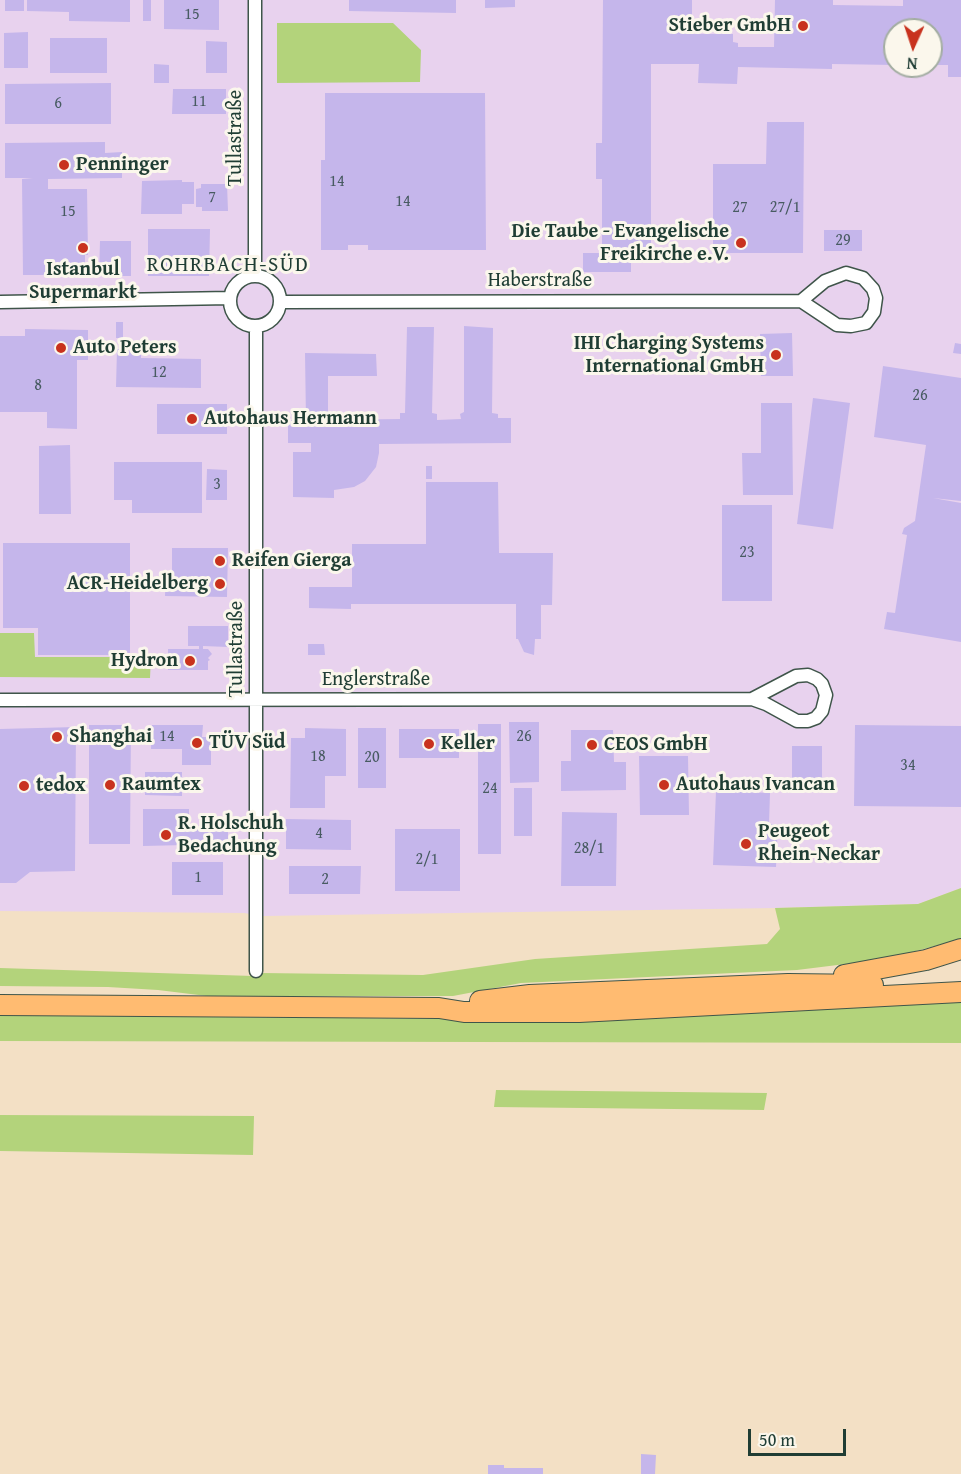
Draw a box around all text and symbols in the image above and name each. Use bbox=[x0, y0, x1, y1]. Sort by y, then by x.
house number: 15 bbox=[184, 5, 200, 25]
place label: Stieber GmbH bbox=[668, 14, 791, 38]
north arrow bbox=[883, 18, 943, 78]
marker: Stieber GmbH bbox=[796, 19, 810, 33]
text: N bbox=[906, 52, 918, 76]
street label: Tullastraße bbox=[224, 90, 248, 186]
house number: 11 bbox=[191, 92, 207, 112]
house number: 6 bbox=[54, 94, 62, 114]
place label: Penninger bbox=[76, 153, 169, 177]
marker: Penninger bbox=[57, 158, 71, 172]
house number: 14 bbox=[329, 172, 345, 192]
house number: 7 bbox=[208, 188, 216, 208]
house number: 14 bbox=[395, 192, 411, 212]
house number: 27 bbox=[732, 198, 748, 218]
house number: 27/1 bbox=[770, 198, 800, 218]
house number: 15 bbox=[60, 202, 76, 222]
place label: Die Taube - Evangelische Freikirche e.V. bbox=[511, 220, 729, 267]
house number: 29 bbox=[835, 231, 851, 251]
marker: Die Taube - Evangelische Freikirche e.V. bbox=[734, 236, 748, 250]
marker: Istanbul Supermarkt bbox=[76, 241, 90, 255]
district label: ROHRBACH-SÜD bbox=[147, 253, 309, 279]
place label: Istanbul Supermarkt bbox=[29, 258, 137, 305]
street label: Haberstraße bbox=[488, 269, 592, 293]
place label: IHI Charging Systems International GmbH bbox=[574, 332, 764, 379]
place label: Auto Peters bbox=[73, 336, 177, 360]
marker: Auto Peters bbox=[54, 341, 68, 355]
marker: IHI Charging Systems International GmbH bbox=[769, 348, 783, 362]
house number: 12 bbox=[151, 363, 167, 383]
house number: 8 bbox=[34, 376, 42, 396]
house number: 26 bbox=[912, 386, 928, 406]
place label: Autohaus Hermann bbox=[204, 407, 377, 431]
marker: Autohaus Hermann bbox=[185, 412, 199, 426]
house number: 3 bbox=[213, 475, 221, 495]
house number: 23 bbox=[739, 543, 755, 563]
place label: Reifen Gierga bbox=[232, 549, 352, 573]
marker: Reifen Gierga bbox=[213, 554, 227, 568]
place label: ACR-Heidelberg bbox=[67, 572, 208, 596]
marker: ACR-Heidelberg bbox=[213, 577, 227, 591]
street label: Tullastraße bbox=[225, 601, 249, 697]
place label: Hydron bbox=[111, 649, 178, 673]
marker: Hydron bbox=[183, 654, 197, 668]
street label: Englerstraße bbox=[322, 668, 430, 692]
place label: Shanghai bbox=[69, 725, 152, 749]
house number: 14 bbox=[159, 727, 175, 747]
house number: 26 bbox=[516, 727, 532, 747]
marker: Shanghai bbox=[50, 730, 64, 744]
place label: TÜV Süd bbox=[209, 731, 286, 755]
place label: Keller bbox=[441, 732, 495, 756]
place label: CEOS GmbH bbox=[604, 733, 708, 757]
marker: TÜV Süd bbox=[190, 736, 204, 750]
marker: Keller bbox=[422, 737, 436, 751]
marker: CEOS GmbH bbox=[585, 738, 599, 752]
house number: 18 bbox=[310, 747, 326, 767]
house number: 20 bbox=[364, 748, 380, 768]
house number: 34 bbox=[900, 756, 916, 776]
place label: Raumtex bbox=[122, 773, 201, 797]
place label: Autohaus Ivancan bbox=[676, 773, 835, 797]
place label: tedox bbox=[36, 774, 86, 798]
marker: Raumtex bbox=[103, 778, 117, 792]
marker: Autohaus Ivancan bbox=[657, 778, 671, 792]
marker: tedox bbox=[17, 779, 31, 793]
house number: 24 bbox=[482, 779, 498, 799]
place label: R. Holschuh Bedachung bbox=[178, 812, 284, 859]
place label: Peugeot Rhein-Neckar bbox=[758, 820, 880, 867]
house number: 4 bbox=[315, 824, 323, 844]
marker: R. Holschuh Bedachung bbox=[159, 828, 173, 842]
marker: Peugeot Rhein-Neckar bbox=[739, 837, 753, 851]
house number: 28/1 bbox=[574, 839, 604, 859]
house number: 2/1 bbox=[416, 850, 438, 870]
house number: 1 bbox=[194, 868, 202, 888]
house number: 2 bbox=[321, 870, 329, 890]
scale bar bbox=[751, 1417, 848, 1455]
text: 50 m bbox=[759, 1426, 795, 1453]

